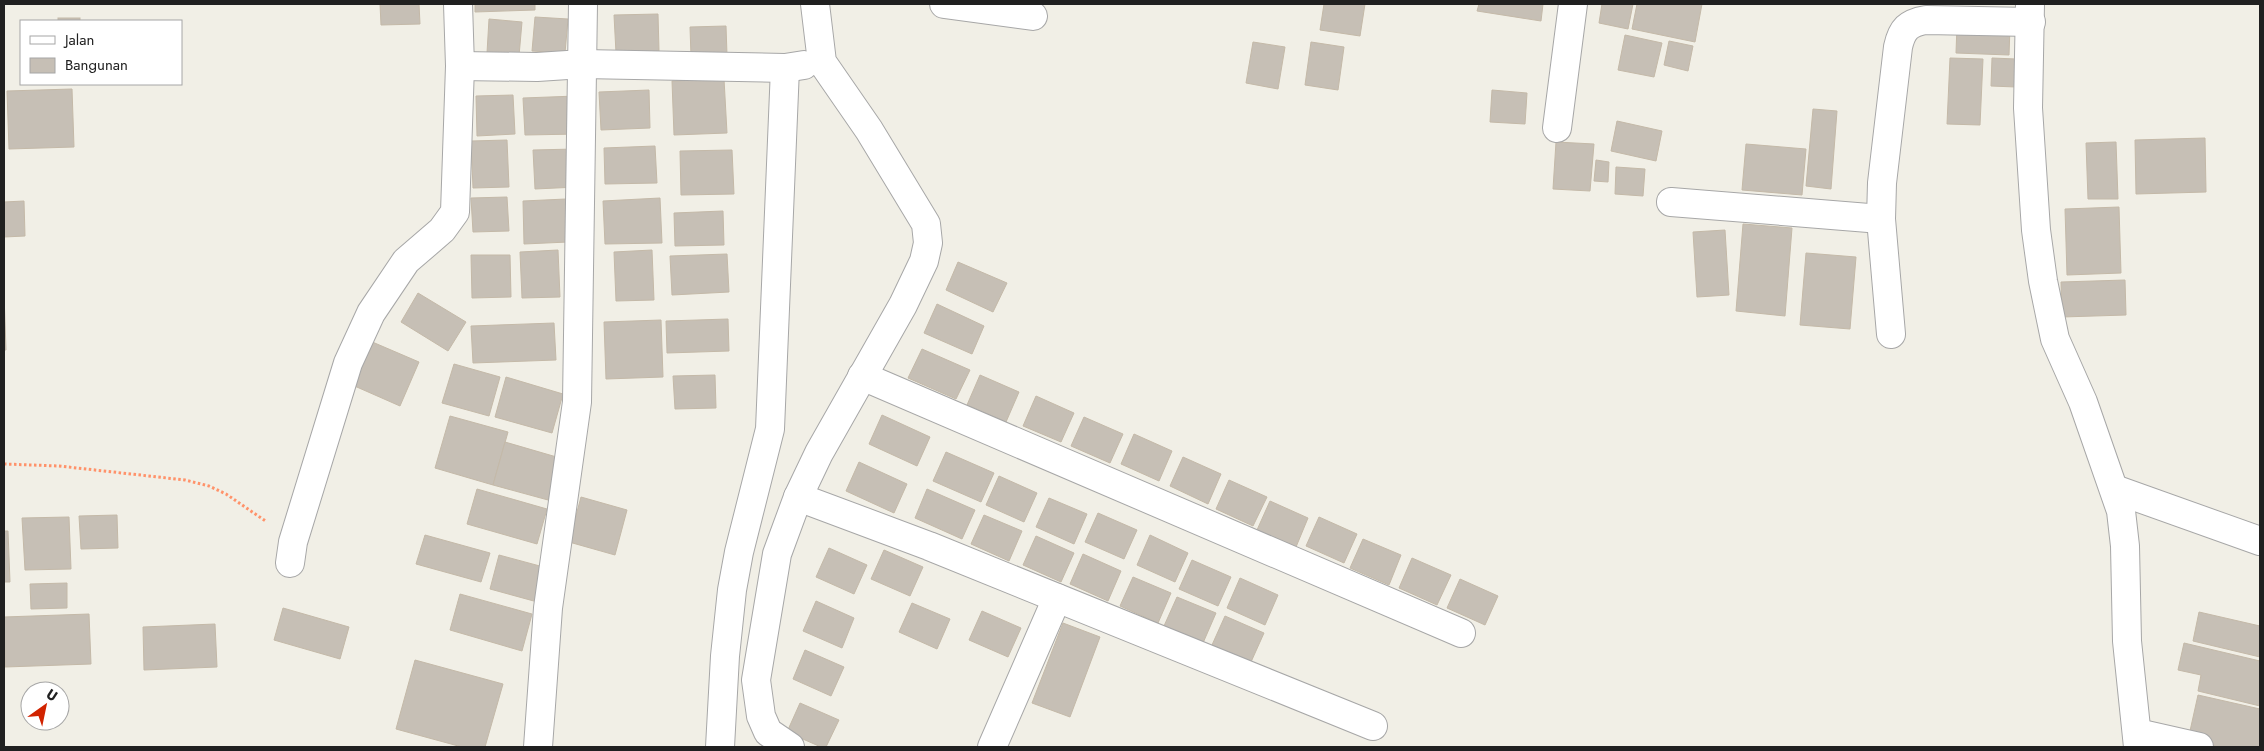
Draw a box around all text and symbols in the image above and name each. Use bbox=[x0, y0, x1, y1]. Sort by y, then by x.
legend bbox=[20, 20, 182, 85]
text: Jalan bbox=[63, 29, 94, 51]
text: Bangunan bbox=[65, 54, 128, 76]
north arrow bbox=[20, 681, 70, 731]
text: U bbox=[43, 684, 62, 706]

